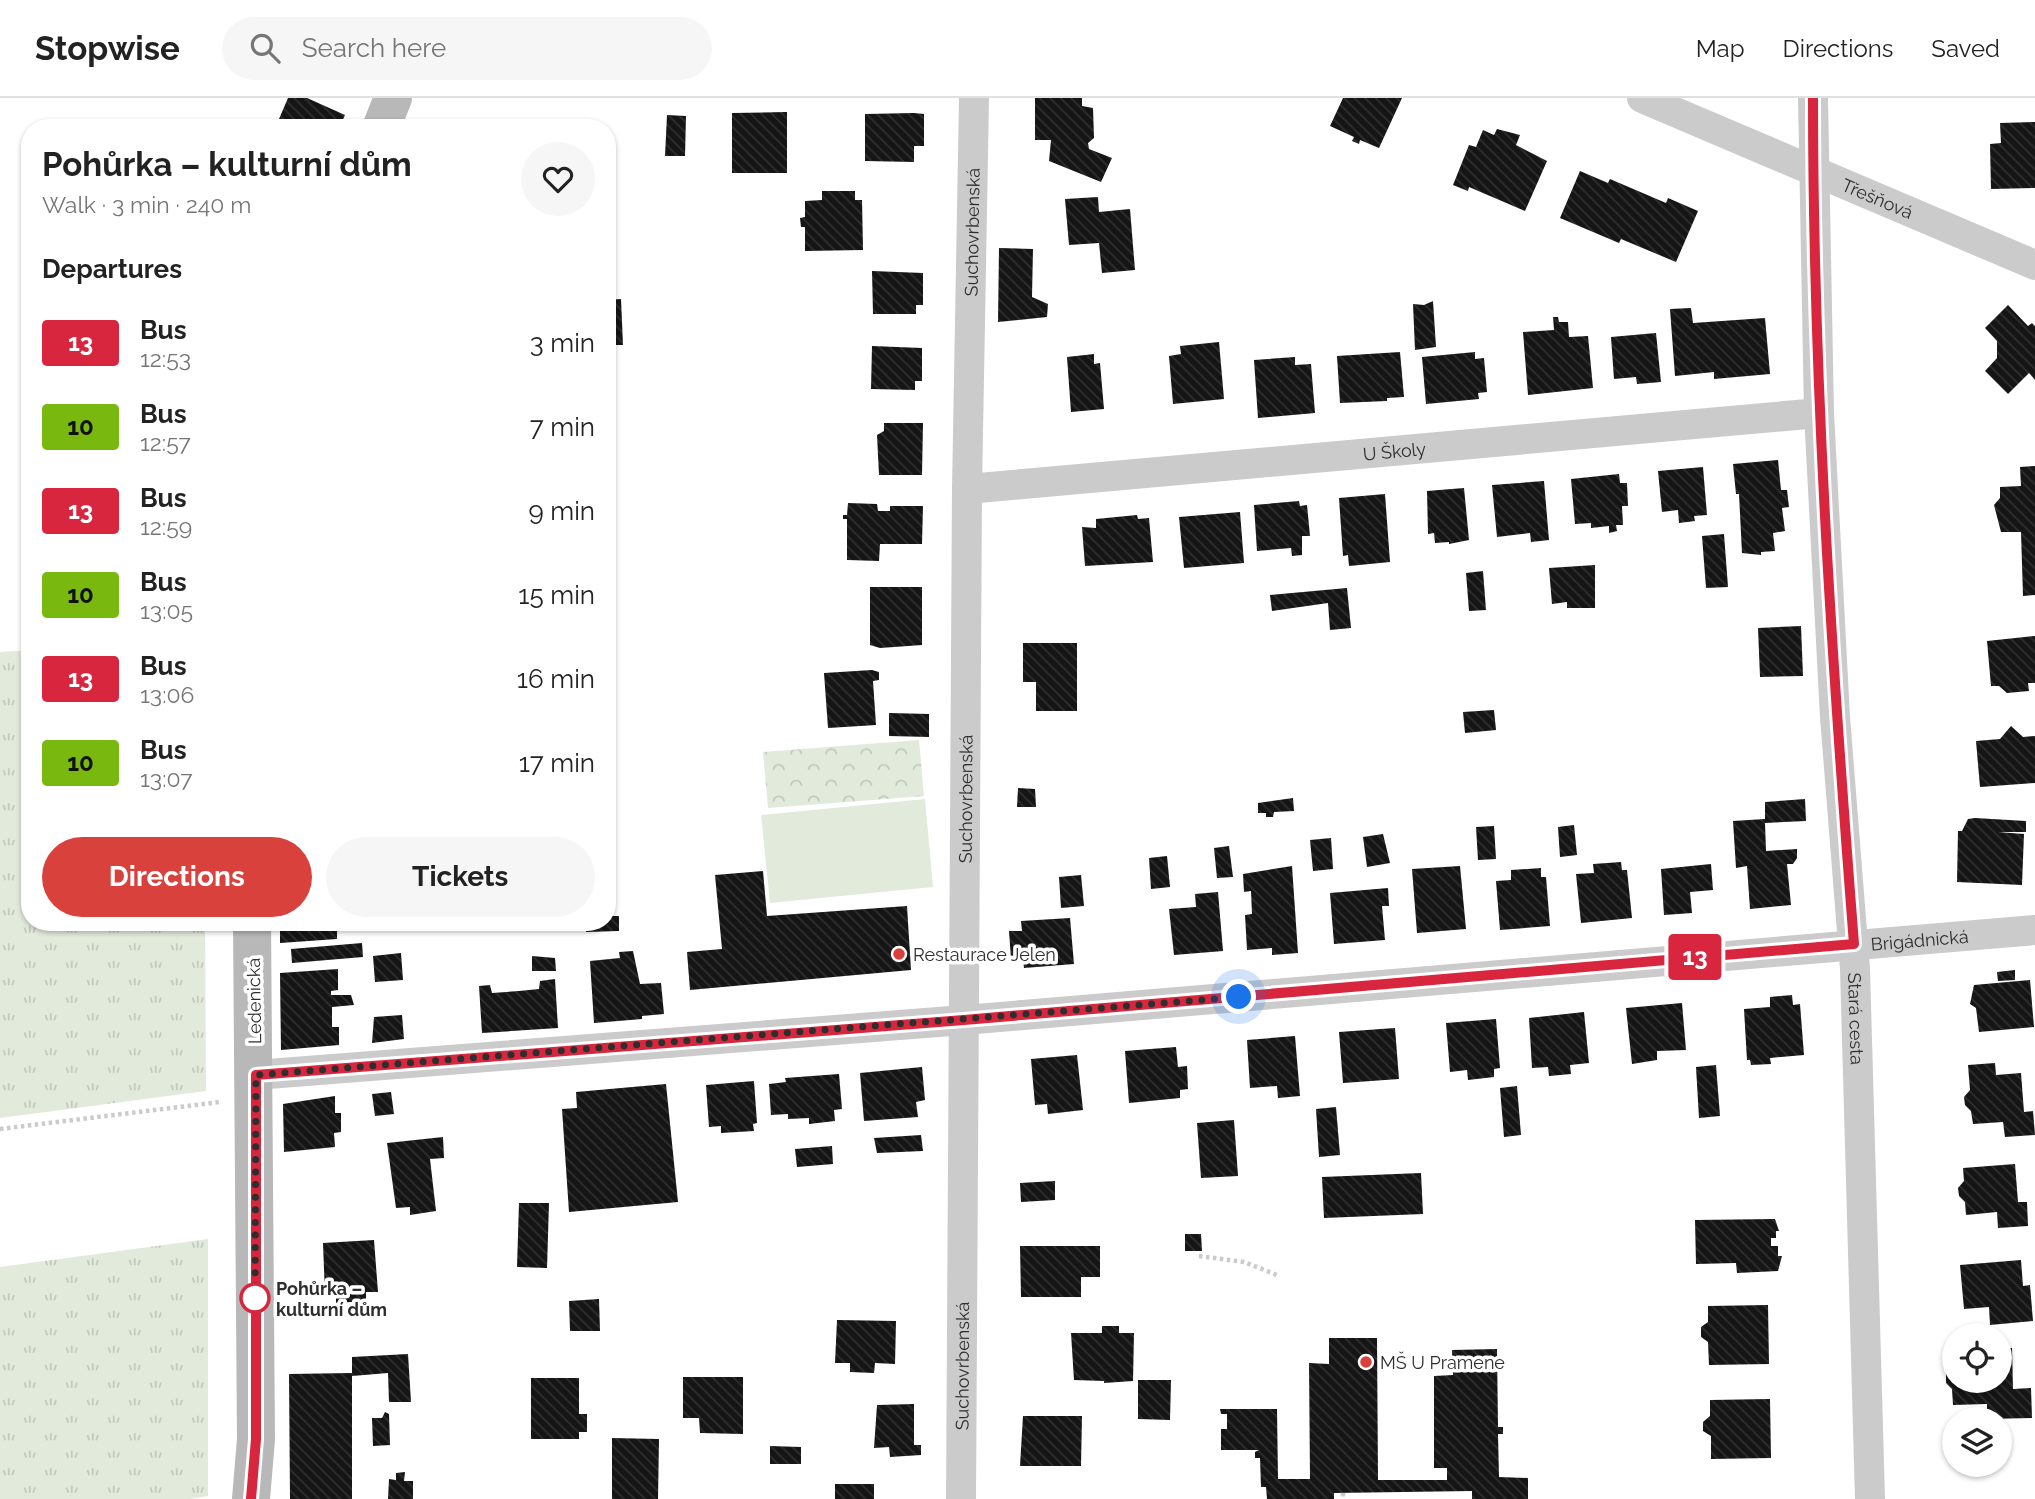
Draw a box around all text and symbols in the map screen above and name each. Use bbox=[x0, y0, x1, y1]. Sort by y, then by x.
search box bbox=[222, 17, 712, 80]
text: Stopwise bbox=[35, 29, 180, 68]
icon: search bbox=[246, 29, 284, 67]
text: Search here bbox=[302, 33, 446, 63]
text: Map bbox=[1696, 34, 1745, 63]
text: Directions bbox=[1783, 34, 1893, 63]
text: Saved bbox=[1931, 34, 2000, 63]
button: heart bbox=[521, 142, 595, 216]
text: Pohůrka – kulturní dům bbox=[42, 145, 412, 184]
street label: Suchovrbenská bbox=[960, 168, 983, 297]
street label: Třešňová bbox=[1839, 174, 1916, 222]
text: Walk · 3 min · 240 m bbox=[42, 191, 251, 218]
text: Departures bbox=[42, 254, 182, 284]
text: Bus bbox=[140, 315, 187, 345]
text: 13 bbox=[68, 328, 93, 357]
text: 3 min bbox=[530, 328, 595, 358]
text: 12:53 bbox=[140, 345, 191, 372]
text: Bus bbox=[140, 399, 187, 429]
text: 10 bbox=[67, 412, 94, 441]
text: 7 min bbox=[530, 412, 595, 442]
text: 12:57 bbox=[140, 429, 191, 456]
street label: U Školy bbox=[1362, 438, 1427, 464]
text: Bus bbox=[140, 483, 187, 513]
text: 13 bbox=[68, 496, 93, 525]
text: 9 min bbox=[528, 496, 595, 526]
text: 12:59 bbox=[140, 513, 192, 540]
text: Bus bbox=[140, 567, 187, 597]
text: 10 bbox=[67, 580, 94, 609]
text: 15 min bbox=[518, 580, 595, 610]
text: 13:05 bbox=[140, 597, 193, 624]
text: Bus bbox=[140, 651, 187, 681]
text: 13 bbox=[68, 664, 93, 693]
text: 16 min bbox=[517, 664, 595, 694]
text: 13:06 bbox=[140, 681, 194, 708]
text: Bus bbox=[140, 735, 187, 765]
street label: Suchovrbenská bbox=[954, 735, 976, 863]
text: 10 bbox=[67, 748, 94, 777]
text: 17 min bbox=[519, 748, 595, 778]
text: 13:07 bbox=[140, 765, 193, 792]
button: Directions bbox=[42, 837, 312, 917]
button: Tickets bbox=[326, 837, 595, 917]
street label: Brigádnická bbox=[1870, 925, 1969, 954]
line badge: 13 bbox=[1664, 934, 1726, 980]
text: 13 bbox=[1682, 942, 1708, 971]
place label: Restaurace Jelen bbox=[913, 944, 1056, 965]
marker: Restaurace Jelen bbox=[891, 946, 907, 962]
street label: Ledenická bbox=[243, 958, 265, 1044]
street label: Stará cesta bbox=[1845, 972, 1868, 1065]
your location bbox=[1221, 979, 1256, 1014]
place label: Pohůrka – kulturní dům bbox=[276, 1278, 387, 1320]
marker: Pohůrka – kulturní dům bbox=[240, 1283, 270, 1313]
street label: Suchovrbenská bbox=[951, 1302, 973, 1430]
map controls bbox=[1942, 1323, 2012, 1477]
button: locate bbox=[1942, 1323, 2012, 1393]
place label: MŠ U Pramene bbox=[1380, 1351, 1505, 1373]
marker: MŠ U Pramene bbox=[1358, 1354, 1374, 1370]
button: layers bbox=[1942, 1407, 2012, 1477]

